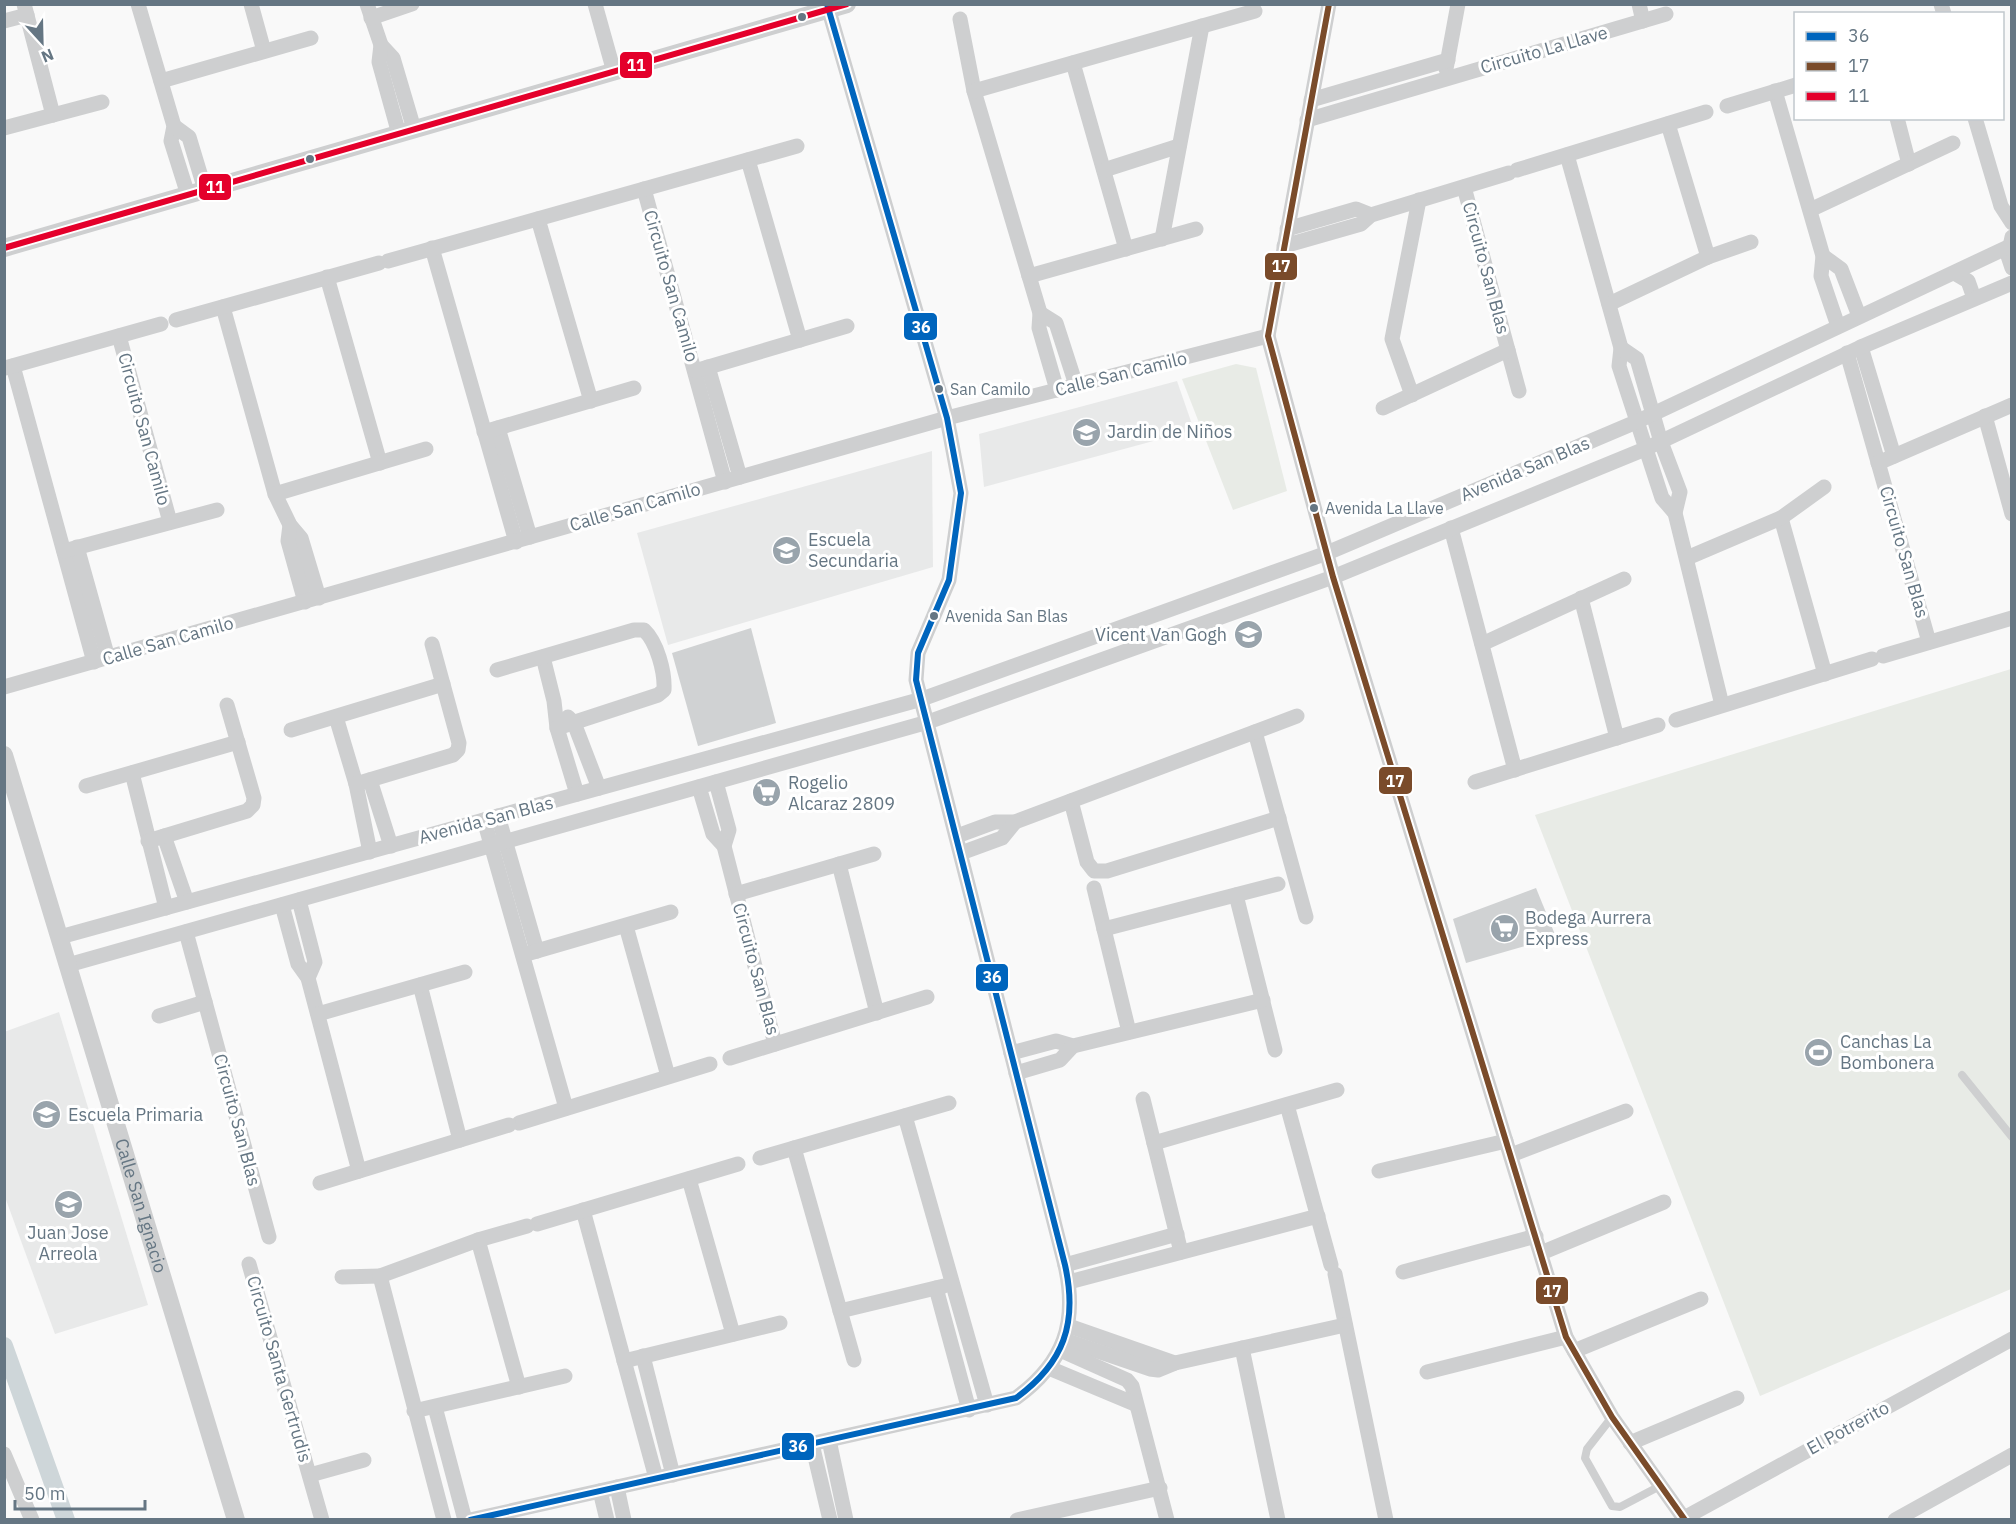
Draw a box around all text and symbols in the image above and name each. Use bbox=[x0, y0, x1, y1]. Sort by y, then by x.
unlabelled marker bbox=[796, 11, 808, 23]
north arrow bbox=[12, 12, 72, 72]
legend bbox=[1794, 12, 2004, 120]
street label: Circuito La Llave bbox=[1478, 20, 1610, 79]
text: 36 bbox=[1848, 24, 1870, 47]
text: N bbox=[38, 44, 57, 67]
line badge: 11 bbox=[619, 51, 653, 79]
text: 17 bbox=[1848, 54, 1870, 77]
text: 11 bbox=[626, 55, 646, 75]
text: 11 bbox=[1848, 84, 1870, 107]
unlabelled marker bbox=[304, 153, 316, 165]
line badge: 11 bbox=[198, 173, 232, 201]
text: 11 bbox=[205, 177, 225, 197]
street label: Circuito San Blas bbox=[1458, 199, 1515, 337]
street label: Circuito San Camilo bbox=[639, 207, 704, 365]
line badge: 17 bbox=[1264, 252, 1298, 281]
text: 17 bbox=[1271, 256, 1291, 276]
line badge: 36 bbox=[903, 312, 938, 341]
text: 36 bbox=[911, 317, 931, 337]
street label: Calle San Camilo bbox=[1053, 346, 1189, 401]
street label: Circuito San Camilo bbox=[113, 350, 176, 508]
place label: San Camilo bbox=[950, 379, 1031, 399]
marker: San Camilo bbox=[933, 383, 945, 395]
school or university icon: Jardin de Niños bbox=[1070, 416, 1102, 448]
place label: Jardin de Niños bbox=[1107, 420, 1233, 443]
street label: Avenida San Blas bbox=[1457, 431, 1593, 506]
street label: Calle San Camilo bbox=[567, 477, 703, 536]
street label: Circuito San Blas bbox=[1875, 483, 1934, 620]
place label: Avenida La Llave bbox=[1325, 498, 1444, 518]
marker: Avenida La Llave bbox=[1308, 502, 1320, 514]
place label: Escuela Secundaria bbox=[808, 528, 899, 572]
school or university icon: Escuela Secundaria bbox=[771, 534, 803, 566]
place label: Avenida San Blas bbox=[945, 606, 1068, 626]
marker: Avenida San Blas bbox=[928, 610, 940, 622]
street label: Calle San Camilo bbox=[100, 611, 236, 670]
school or university icon: Vicent Van Gogh bbox=[1232, 619, 1264, 651]
place label: Vicent Van Gogh bbox=[1095, 623, 1227, 646]
line badge: 17 bbox=[1378, 766, 1413, 795]
place label: Rogelio Alcaraz 2809 bbox=[788, 771, 895, 815]
text: 17 bbox=[1385, 771, 1405, 791]
supermarket icon: Rogelio Alcaraz 2809 bbox=[751, 777, 783, 809]
street label: Avenida San Blas bbox=[416, 791, 556, 849]
street label: Circuito San Blas bbox=[728, 900, 785, 1038]
place label: Bodega Aurrera Express bbox=[1525, 906, 1652, 950]
supermarket icon: Bodega Aurrera Express bbox=[1488, 912, 1520, 944]
line badge: 36 bbox=[975, 963, 1009, 992]
text: 36 bbox=[982, 967, 1002, 987]
place label: Canchas La Bombonera bbox=[1840, 1030, 1935, 1074]
sports icon: Canchas La Bombonera bbox=[1803, 1036, 1835, 1068]
street label: Circuito San Blas bbox=[209, 1051, 266, 1189]
school or university icon: Escuela Primaria bbox=[31, 1099, 63, 1131]
place label: Escuela Primaria bbox=[68, 1103, 203, 1126]
street label: Calle San Ignacio bbox=[110, 1136, 172, 1276]
school or university icon: Juan Jose Arreola bbox=[52, 1188, 84, 1220]
place label: Juan Jose Arreola bbox=[27, 1221, 109, 1265]
street label: Circuito Santa Gertrudis bbox=[242, 1273, 317, 1465]
line badge: 17 bbox=[1535, 1276, 1569, 1305]
text: 17 bbox=[1542, 1281, 1562, 1301]
street label: El Potrerito bbox=[1803, 1396, 1893, 1460]
line badge: 36 bbox=[781, 1432, 815, 1461]
text: 36 bbox=[788, 1436, 808, 1456]
scale bar bbox=[15, 1473, 146, 1511]
text: 50 m bbox=[24, 1482, 66, 1505]

